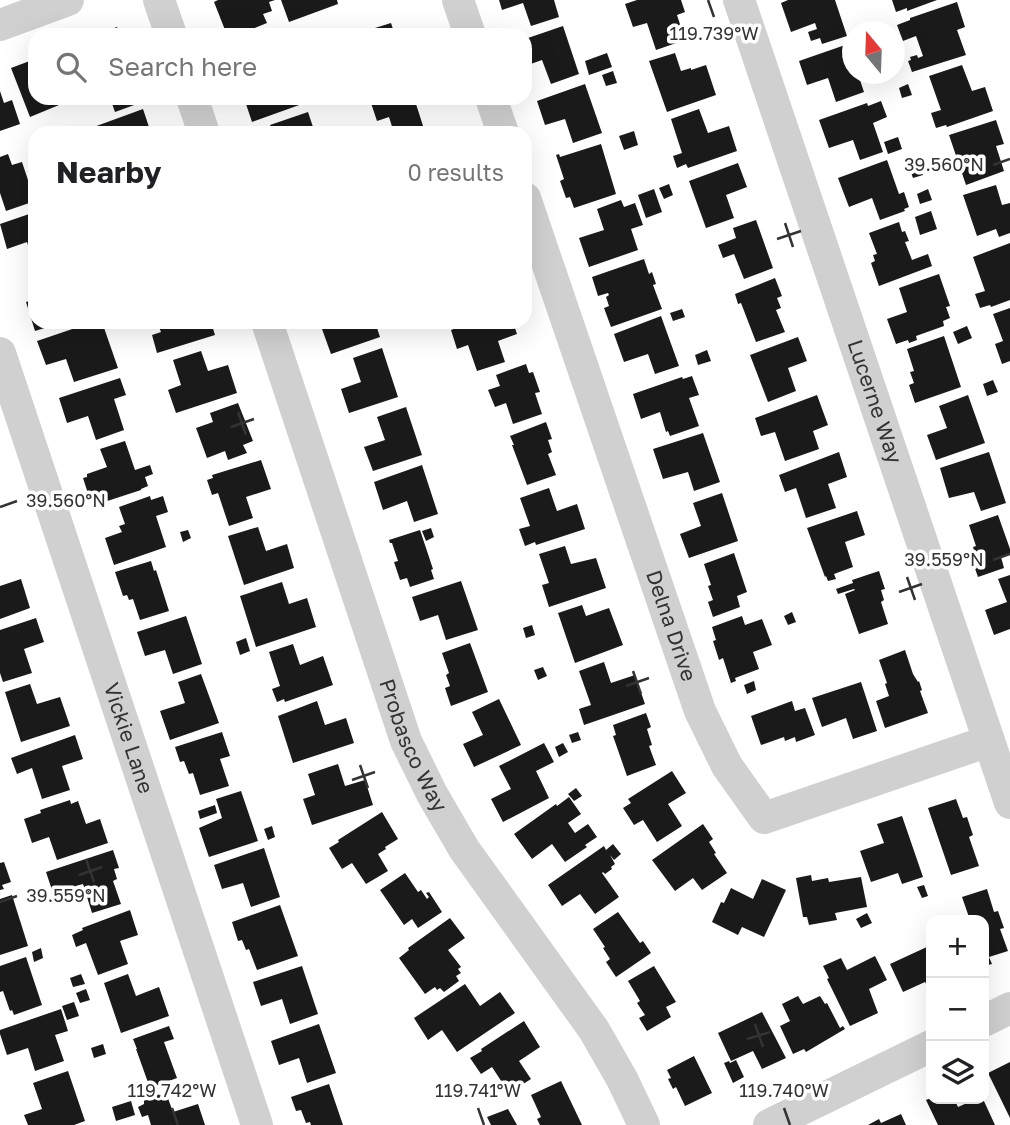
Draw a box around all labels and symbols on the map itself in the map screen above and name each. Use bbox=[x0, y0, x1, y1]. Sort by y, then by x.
north arrow bbox=[842, 21, 905, 84]
text: 119.739°W bbox=[669, 22, 759, 44]
text: 39.560°N bbox=[904, 153, 984, 175]
street label: Lucerne Way bbox=[843, 336, 909, 467]
text: 39.560°N bbox=[26, 489, 106, 511]
text: 39.559°N bbox=[904, 548, 984, 570]
street label: Delna Drive bbox=[641, 566, 703, 684]
street label: Probasco Way bbox=[374, 675, 454, 816]
street label: Vickie Lane bbox=[99, 679, 160, 797]
text: 39.559°N bbox=[26, 884, 106, 906]
text: 119.742°W bbox=[127, 1079, 217, 1101]
text: 119.741°W bbox=[435, 1079, 521, 1101]
text: 119.740°W bbox=[739, 1079, 829, 1101]

